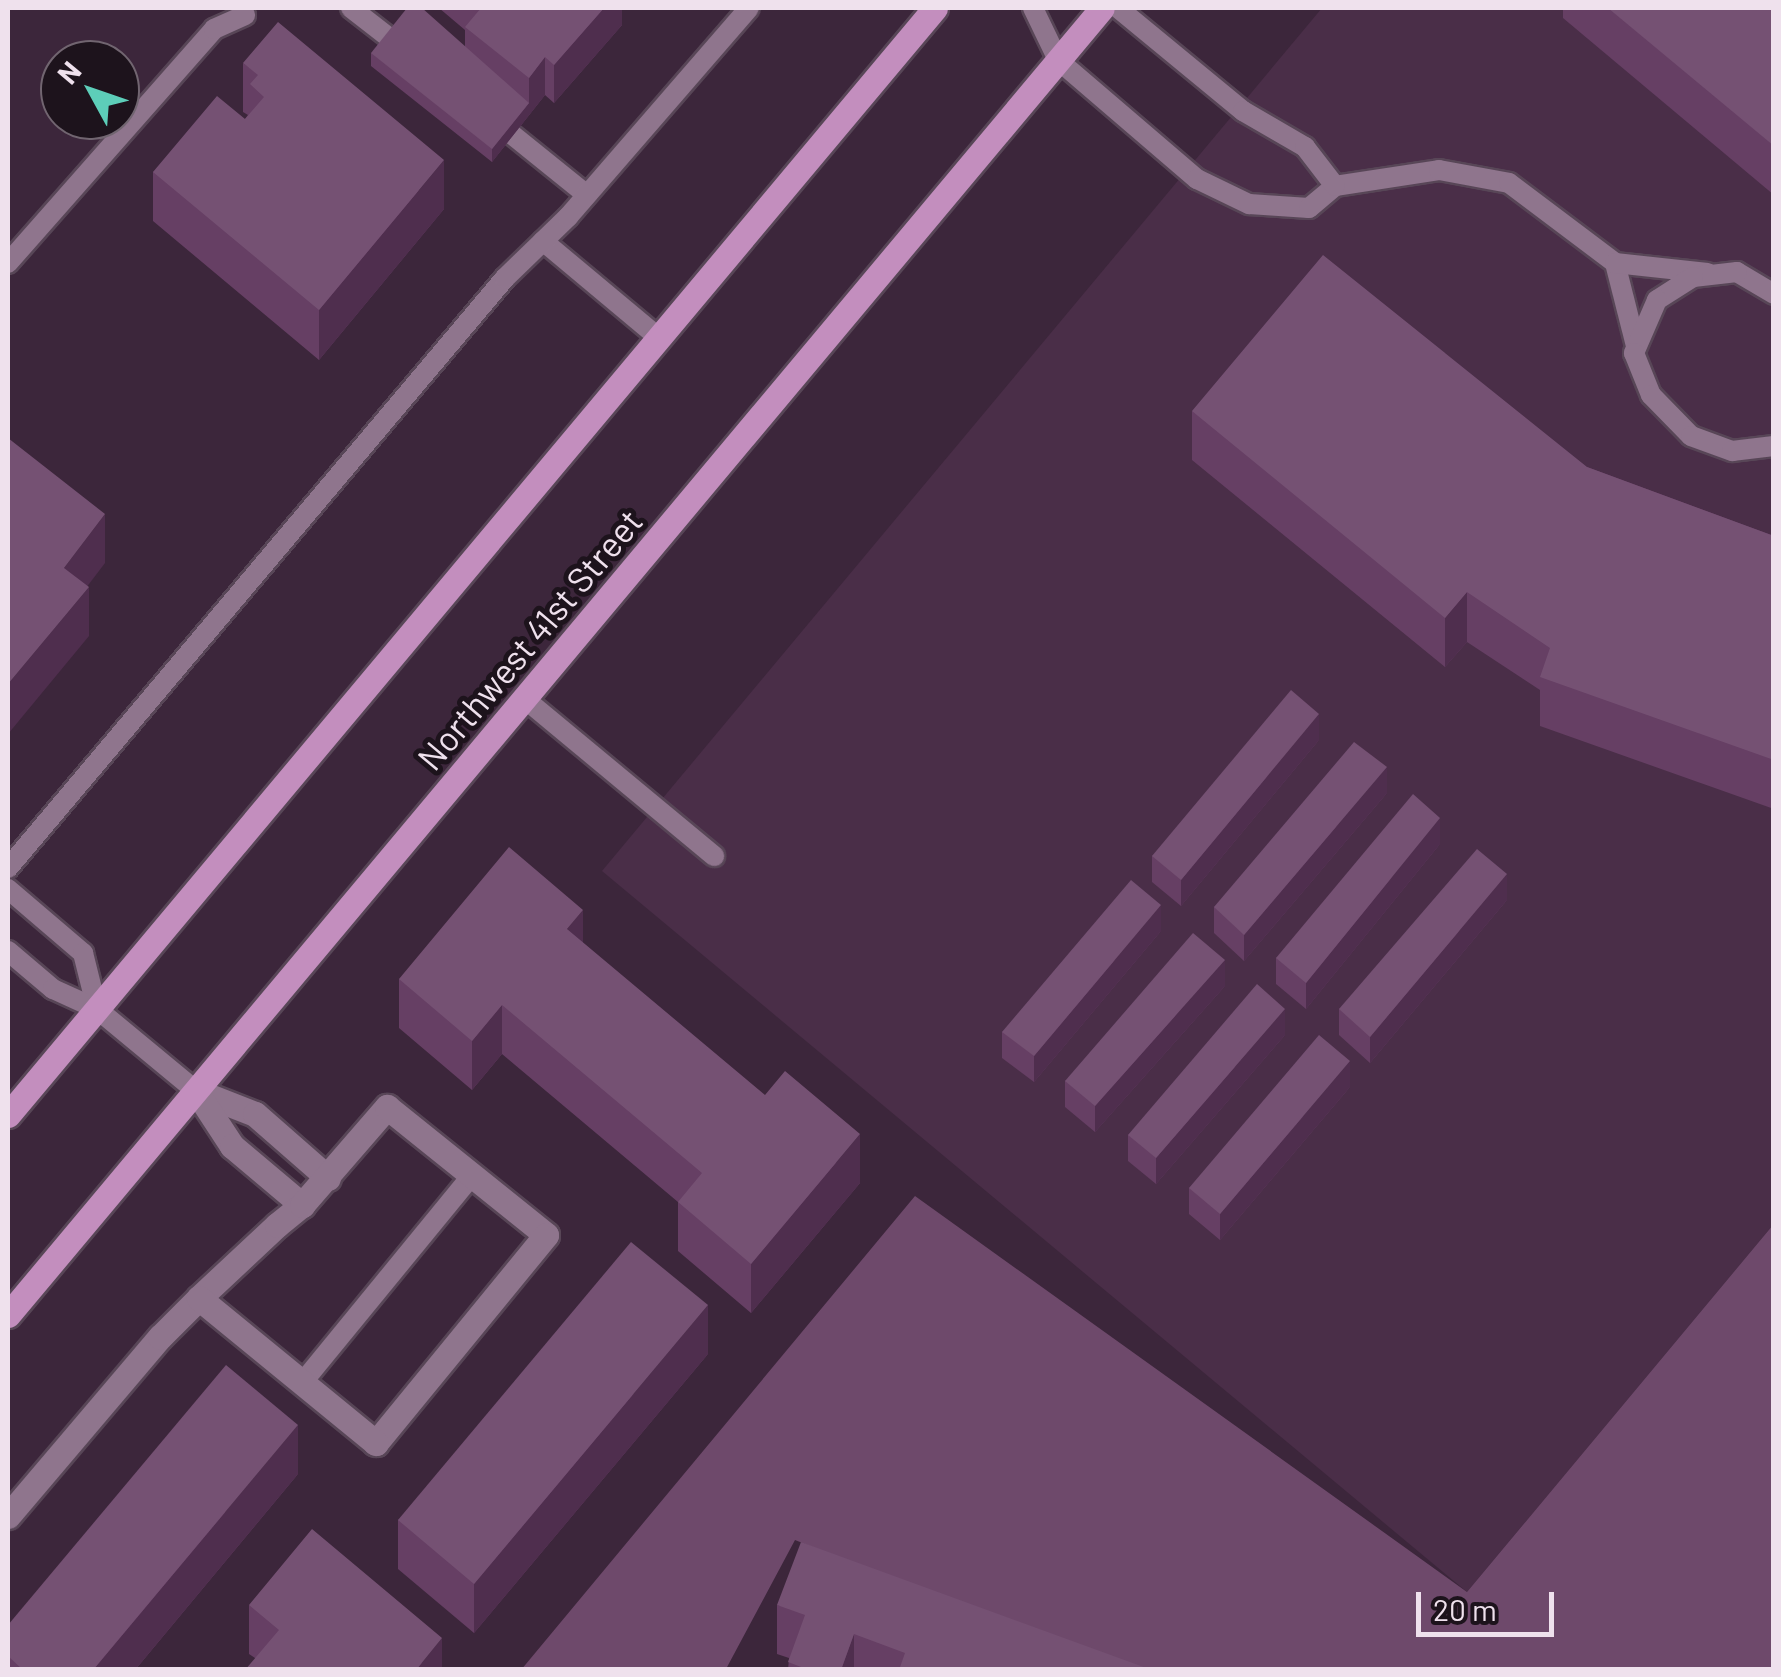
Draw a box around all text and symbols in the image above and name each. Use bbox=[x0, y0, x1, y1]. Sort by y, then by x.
north arrow bbox=[40, 40, 140, 140]
text: N bbox=[50, 54, 88, 90]
street label: Northwest 41st Street bbox=[408, 500, 650, 778]
scale bar bbox=[1421, 1572, 1558, 1634]
text: 20 m bbox=[1433, 1591, 1497, 1627]

